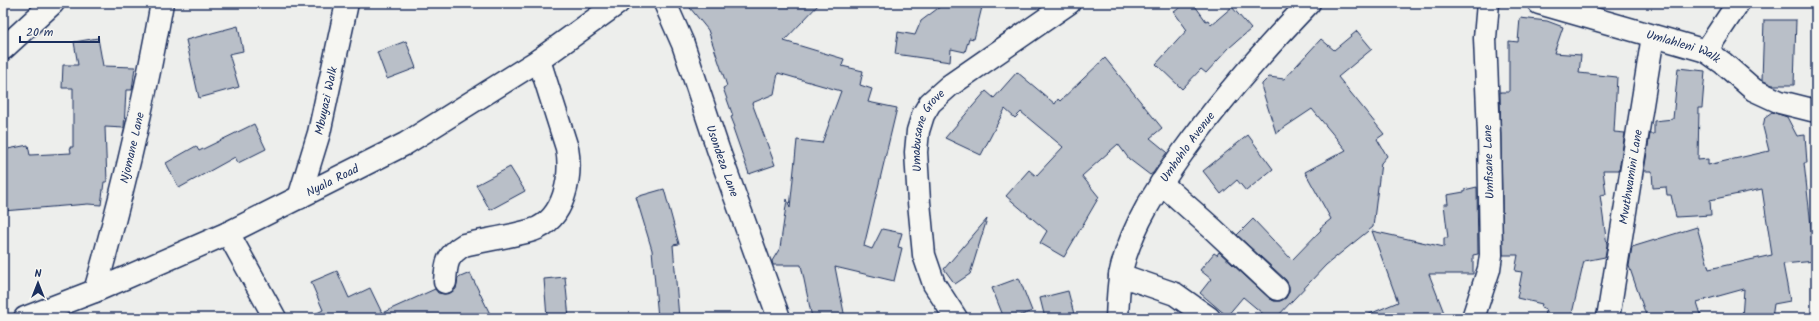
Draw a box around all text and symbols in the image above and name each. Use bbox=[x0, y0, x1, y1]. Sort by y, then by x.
scale bar bbox=[20, 18, 99, 44]
text: 20 m bbox=[26, 23, 54, 42]
street label: Umlahleni Walk bbox=[1644, 25, 1725, 68]
street label: Mbuyazi Walk bbox=[309, 64, 343, 137]
street label: Umabusane Grove bbox=[906, 84, 950, 173]
street label: Umhohlo Avenue bbox=[1155, 107, 1220, 186]
street label: Njomane Lane bbox=[115, 110, 150, 185]
street label: Usondeza Lane bbox=[701, 122, 744, 200]
street label: Umfisane Lane bbox=[1478, 124, 1500, 200]
street label: Mvuthwamini Lane bbox=[1614, 127, 1648, 226]
street label: Nyala Road bbox=[303, 159, 363, 202]
north arrow bbox=[18, 263, 58, 303]
text: N bbox=[35, 265, 42, 283]

